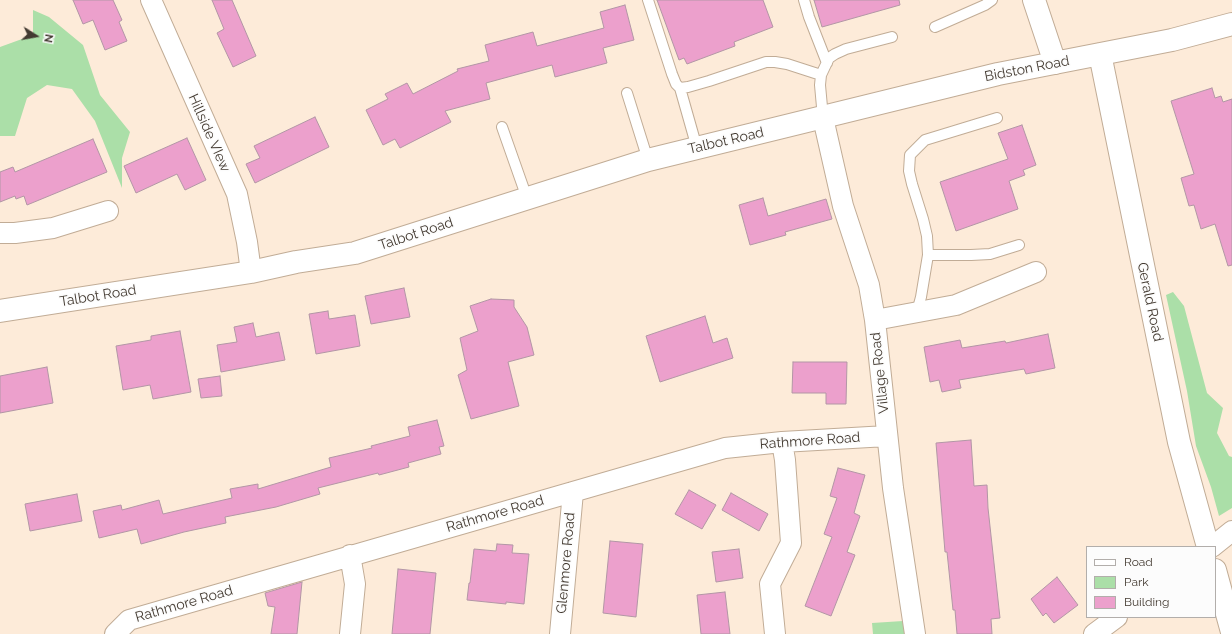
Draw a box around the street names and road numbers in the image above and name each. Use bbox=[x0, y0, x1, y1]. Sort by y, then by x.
street label: Bidston Road bbox=[983, 53, 1071, 85]
street label: Hillside VIew bbox=[184, 91, 234, 175]
street label: Talbot Road bbox=[686, 124, 766, 158]
street label: Talbot Road bbox=[377, 214, 455, 254]
street label: Gerald Road bbox=[1133, 261, 1167, 343]
street label: Talbot Road bbox=[59, 282, 137, 310]
street label: Village Road bbox=[867, 331, 893, 415]
street label: Rathmore Road bbox=[759, 429, 861, 453]
street label: Rathmore Road bbox=[444, 492, 546, 536]
street label: Glenmore Road bbox=[553, 512, 579, 614]
street label: Rathmore Road bbox=[133, 582, 235, 626]

